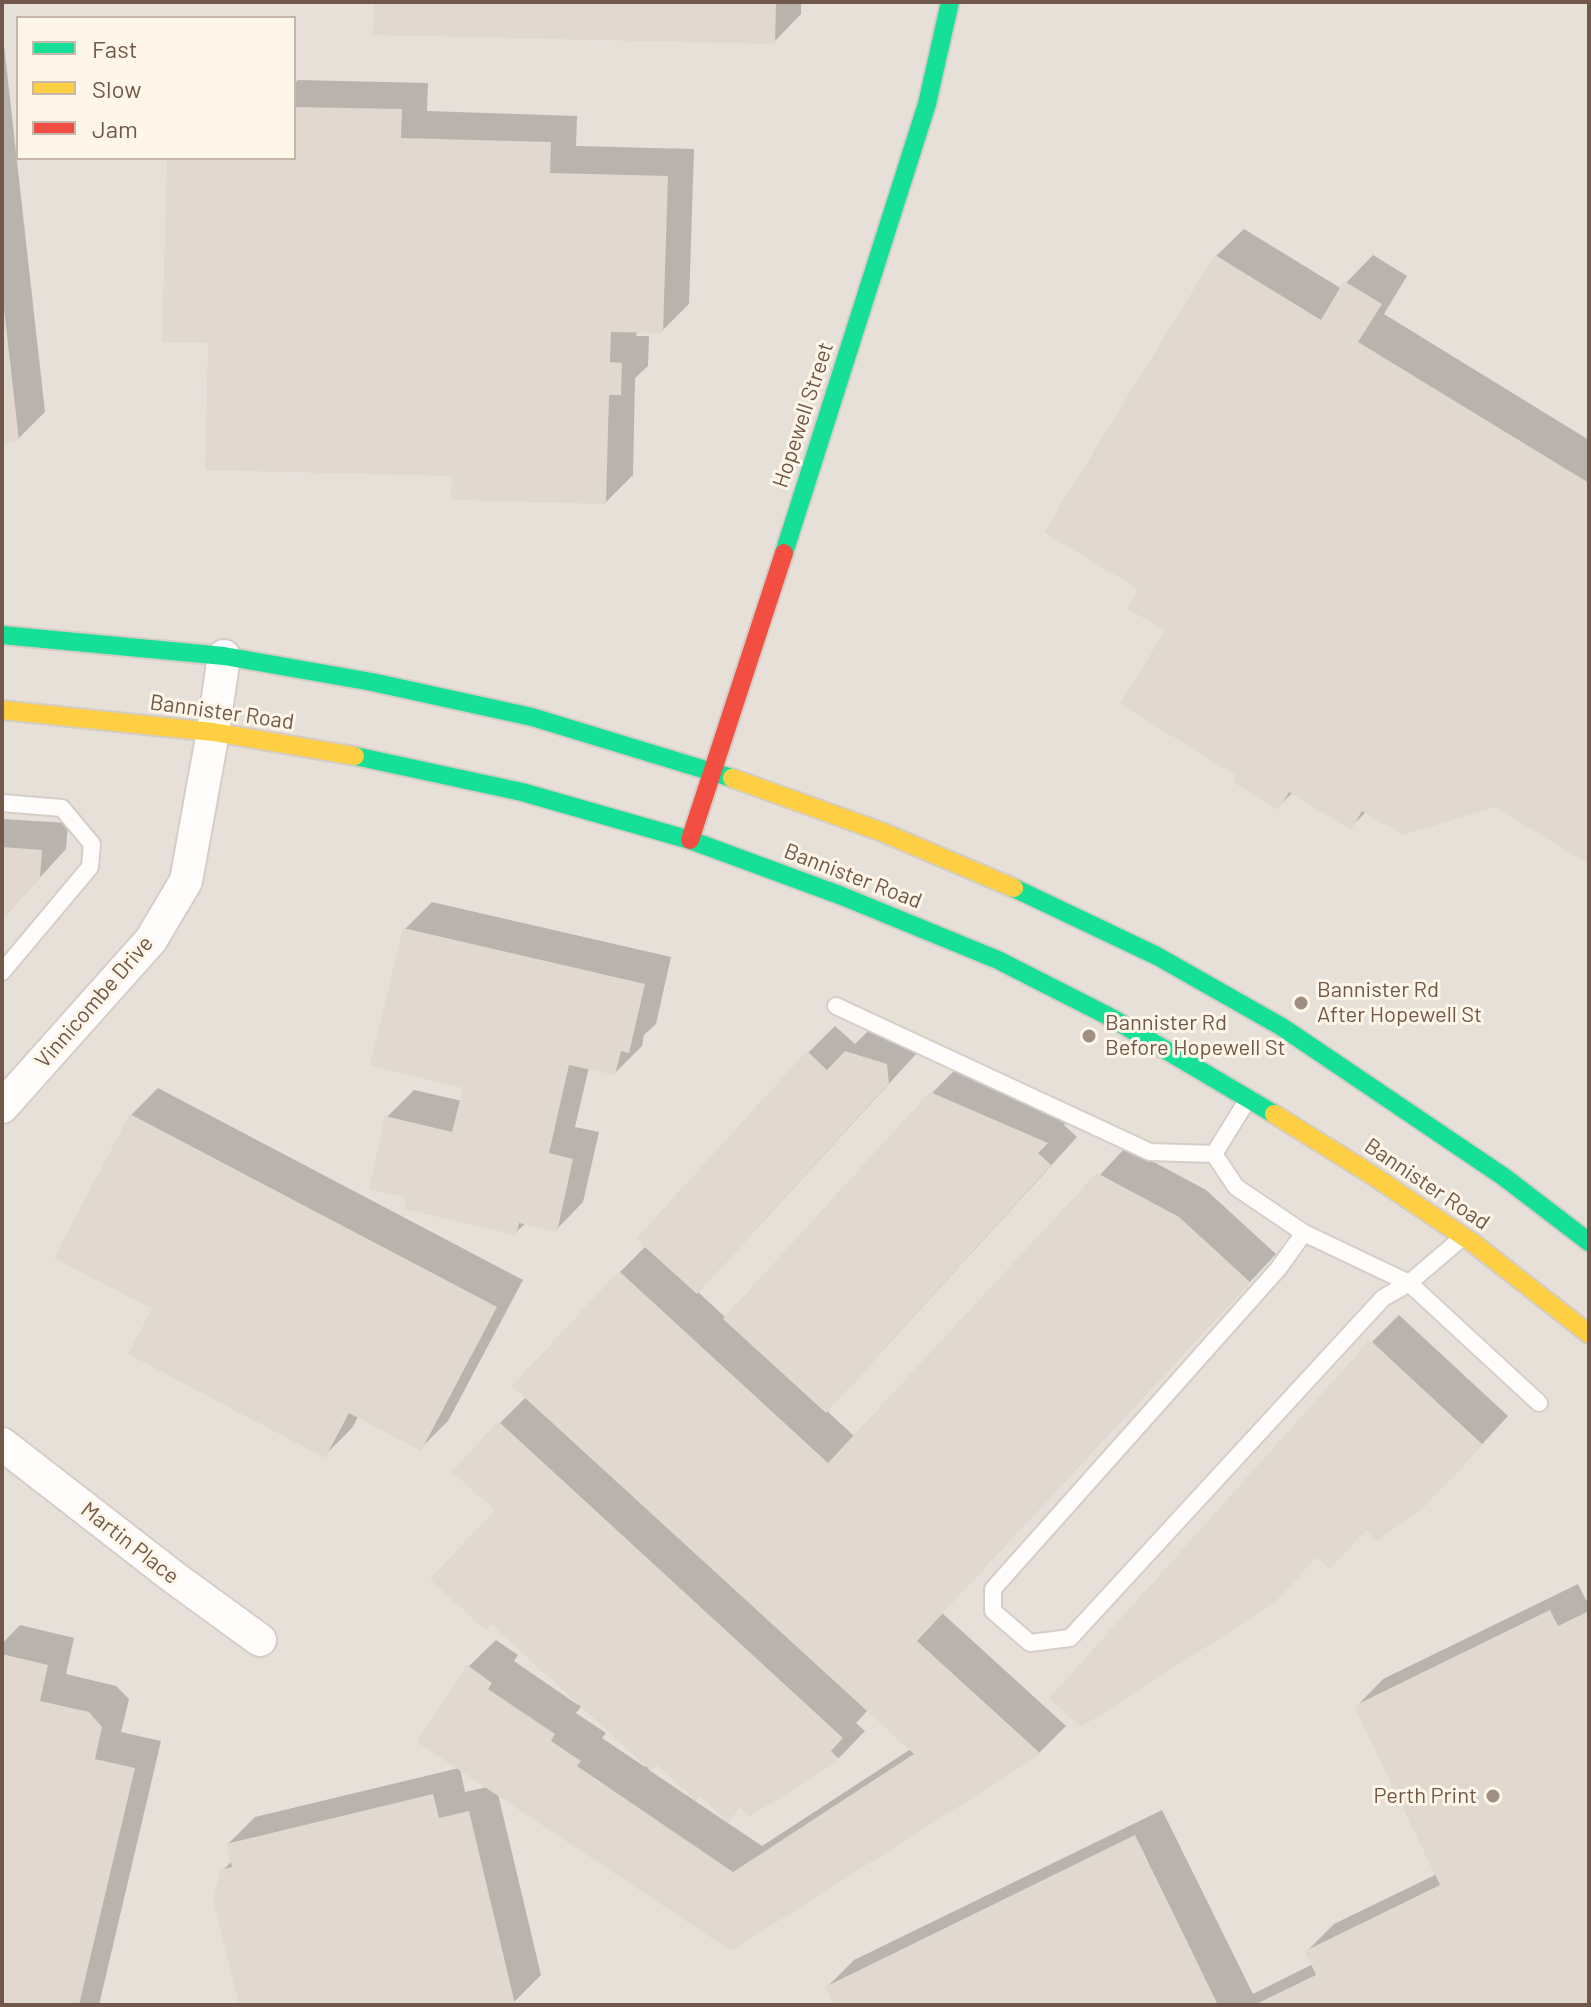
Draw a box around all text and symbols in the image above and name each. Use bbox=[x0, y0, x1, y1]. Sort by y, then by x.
legend bbox=[16, 16, 296, 160]
text: Fast bbox=[92, 34, 137, 63]
text: Slow bbox=[92, 74, 141, 103]
text: Jam bbox=[92, 114, 138, 143]
street label: Hopewell Street bbox=[767, 339, 839, 491]
street label: Bannister Road bbox=[148, 689, 296, 735]
street label: Bannister Road bbox=[780, 838, 926, 914]
street label: Vinnicombe Drive bbox=[29, 931, 159, 1073]
place label: Bannister Rd After Hopewell St bbox=[1317, 977, 1482, 1028]
marker: Bannister Rd After Hopewell St bbox=[1292, 994, 1310, 1012]
place label: Bannister Rd Before Hopewell St bbox=[1105, 1010, 1286, 1062]
marker: Bannister Rd Before Hopewell St bbox=[1080, 1027, 1098, 1045]
street label: Bannister Road bbox=[1359, 1132, 1495, 1236]
street label: Martin Place bbox=[76, 1496, 184, 1590]
place label: Perth Print bbox=[1374, 1783, 1477, 1809]
marker: Perth Print bbox=[1484, 1787, 1502, 1805]

